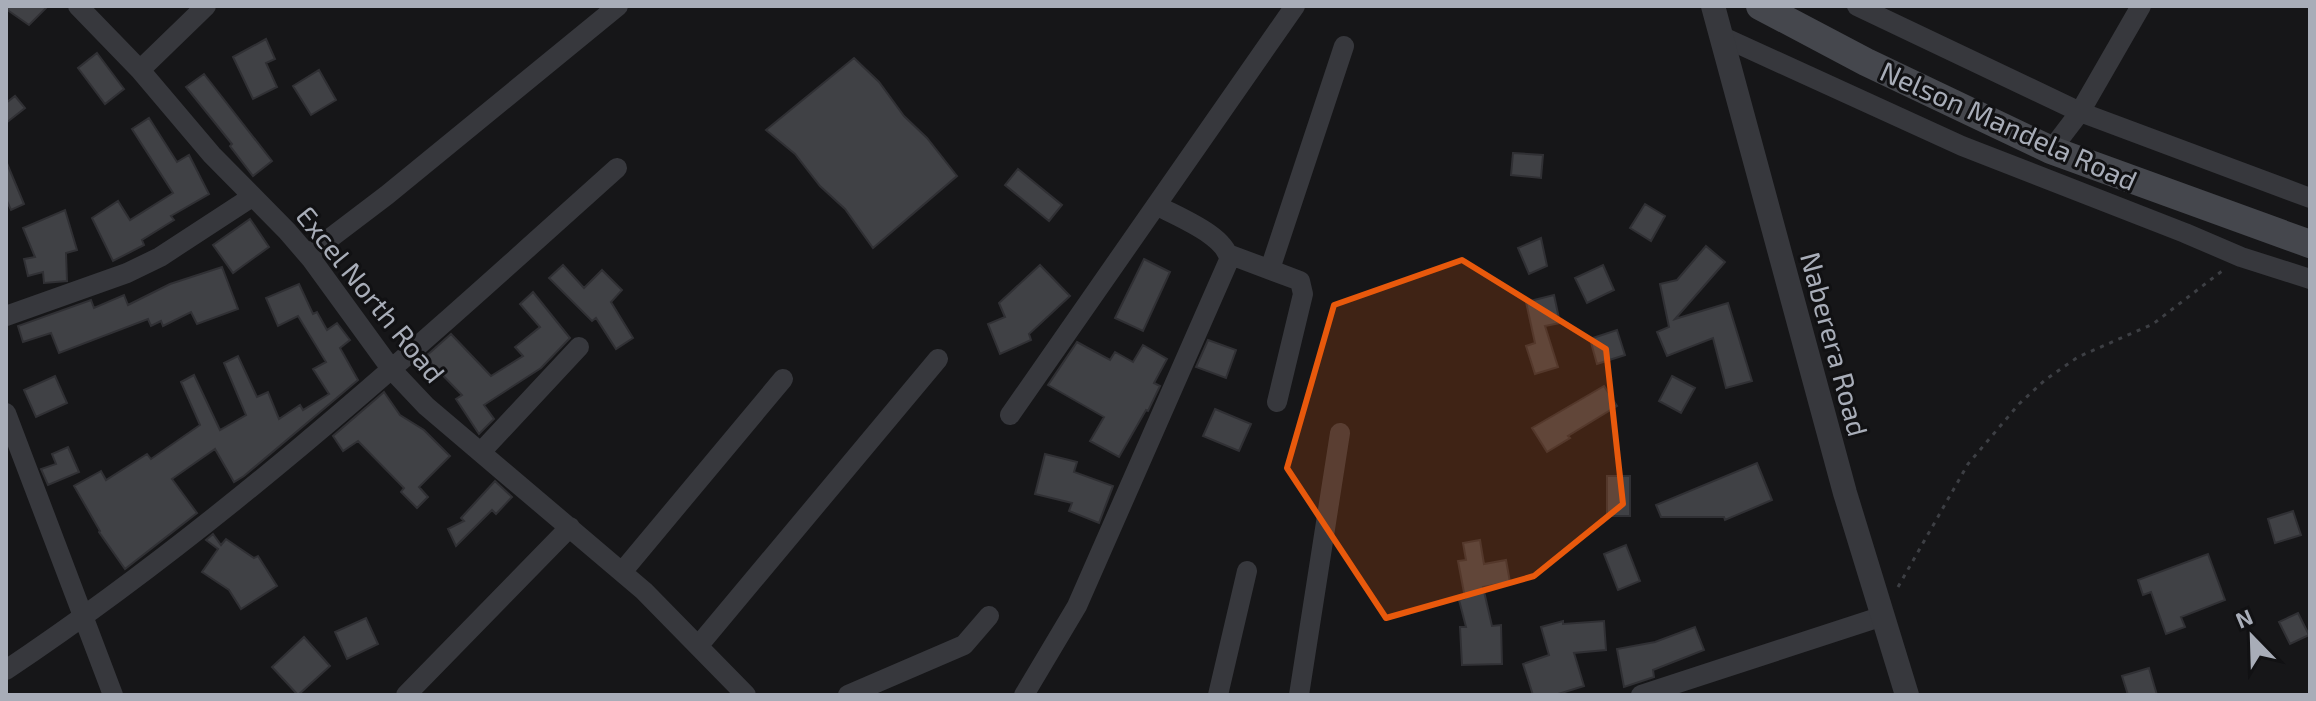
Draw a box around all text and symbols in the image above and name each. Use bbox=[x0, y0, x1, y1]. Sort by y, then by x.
street label: Nelson Mandela Road bbox=[1875, 53, 2143, 197]
street label: Excel North Road bbox=[289, 199, 453, 389]
street label: Naberera Road bbox=[1794, 248, 1876, 440]
north arrow bbox=[2212, 597, 2292, 677]
text: N bbox=[2231, 603, 2256, 633]

